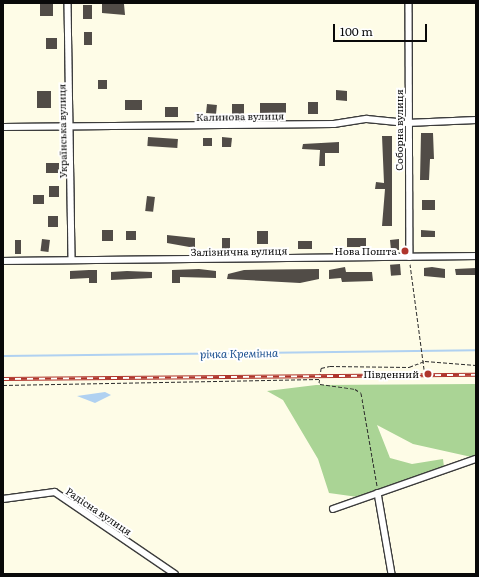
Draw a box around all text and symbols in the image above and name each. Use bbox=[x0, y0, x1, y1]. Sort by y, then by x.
scale bar bbox=[335, 16, 429, 42]
text: 100 m bbox=[340, 22, 373, 40]
street label: Українська вулиця bbox=[55, 84, 69, 178]
street label: Соборна вулиця bbox=[393, 89, 405, 171]
street label: Калинова вулиця bbox=[196, 109, 284, 123]
street label: Залізнична вулиця bbox=[191, 244, 287, 258]
place label: Нова Пошта bbox=[335, 245, 397, 257]
marker: Нова Пошта bbox=[400, 246, 410, 256]
water label: річка Кремінна bbox=[200, 346, 278, 360]
place label: Південний bbox=[363, 368, 419, 380]
marker: Південний bbox=[422, 368, 434, 380]
street label: Радісна вулиця bbox=[64, 485, 134, 537]

